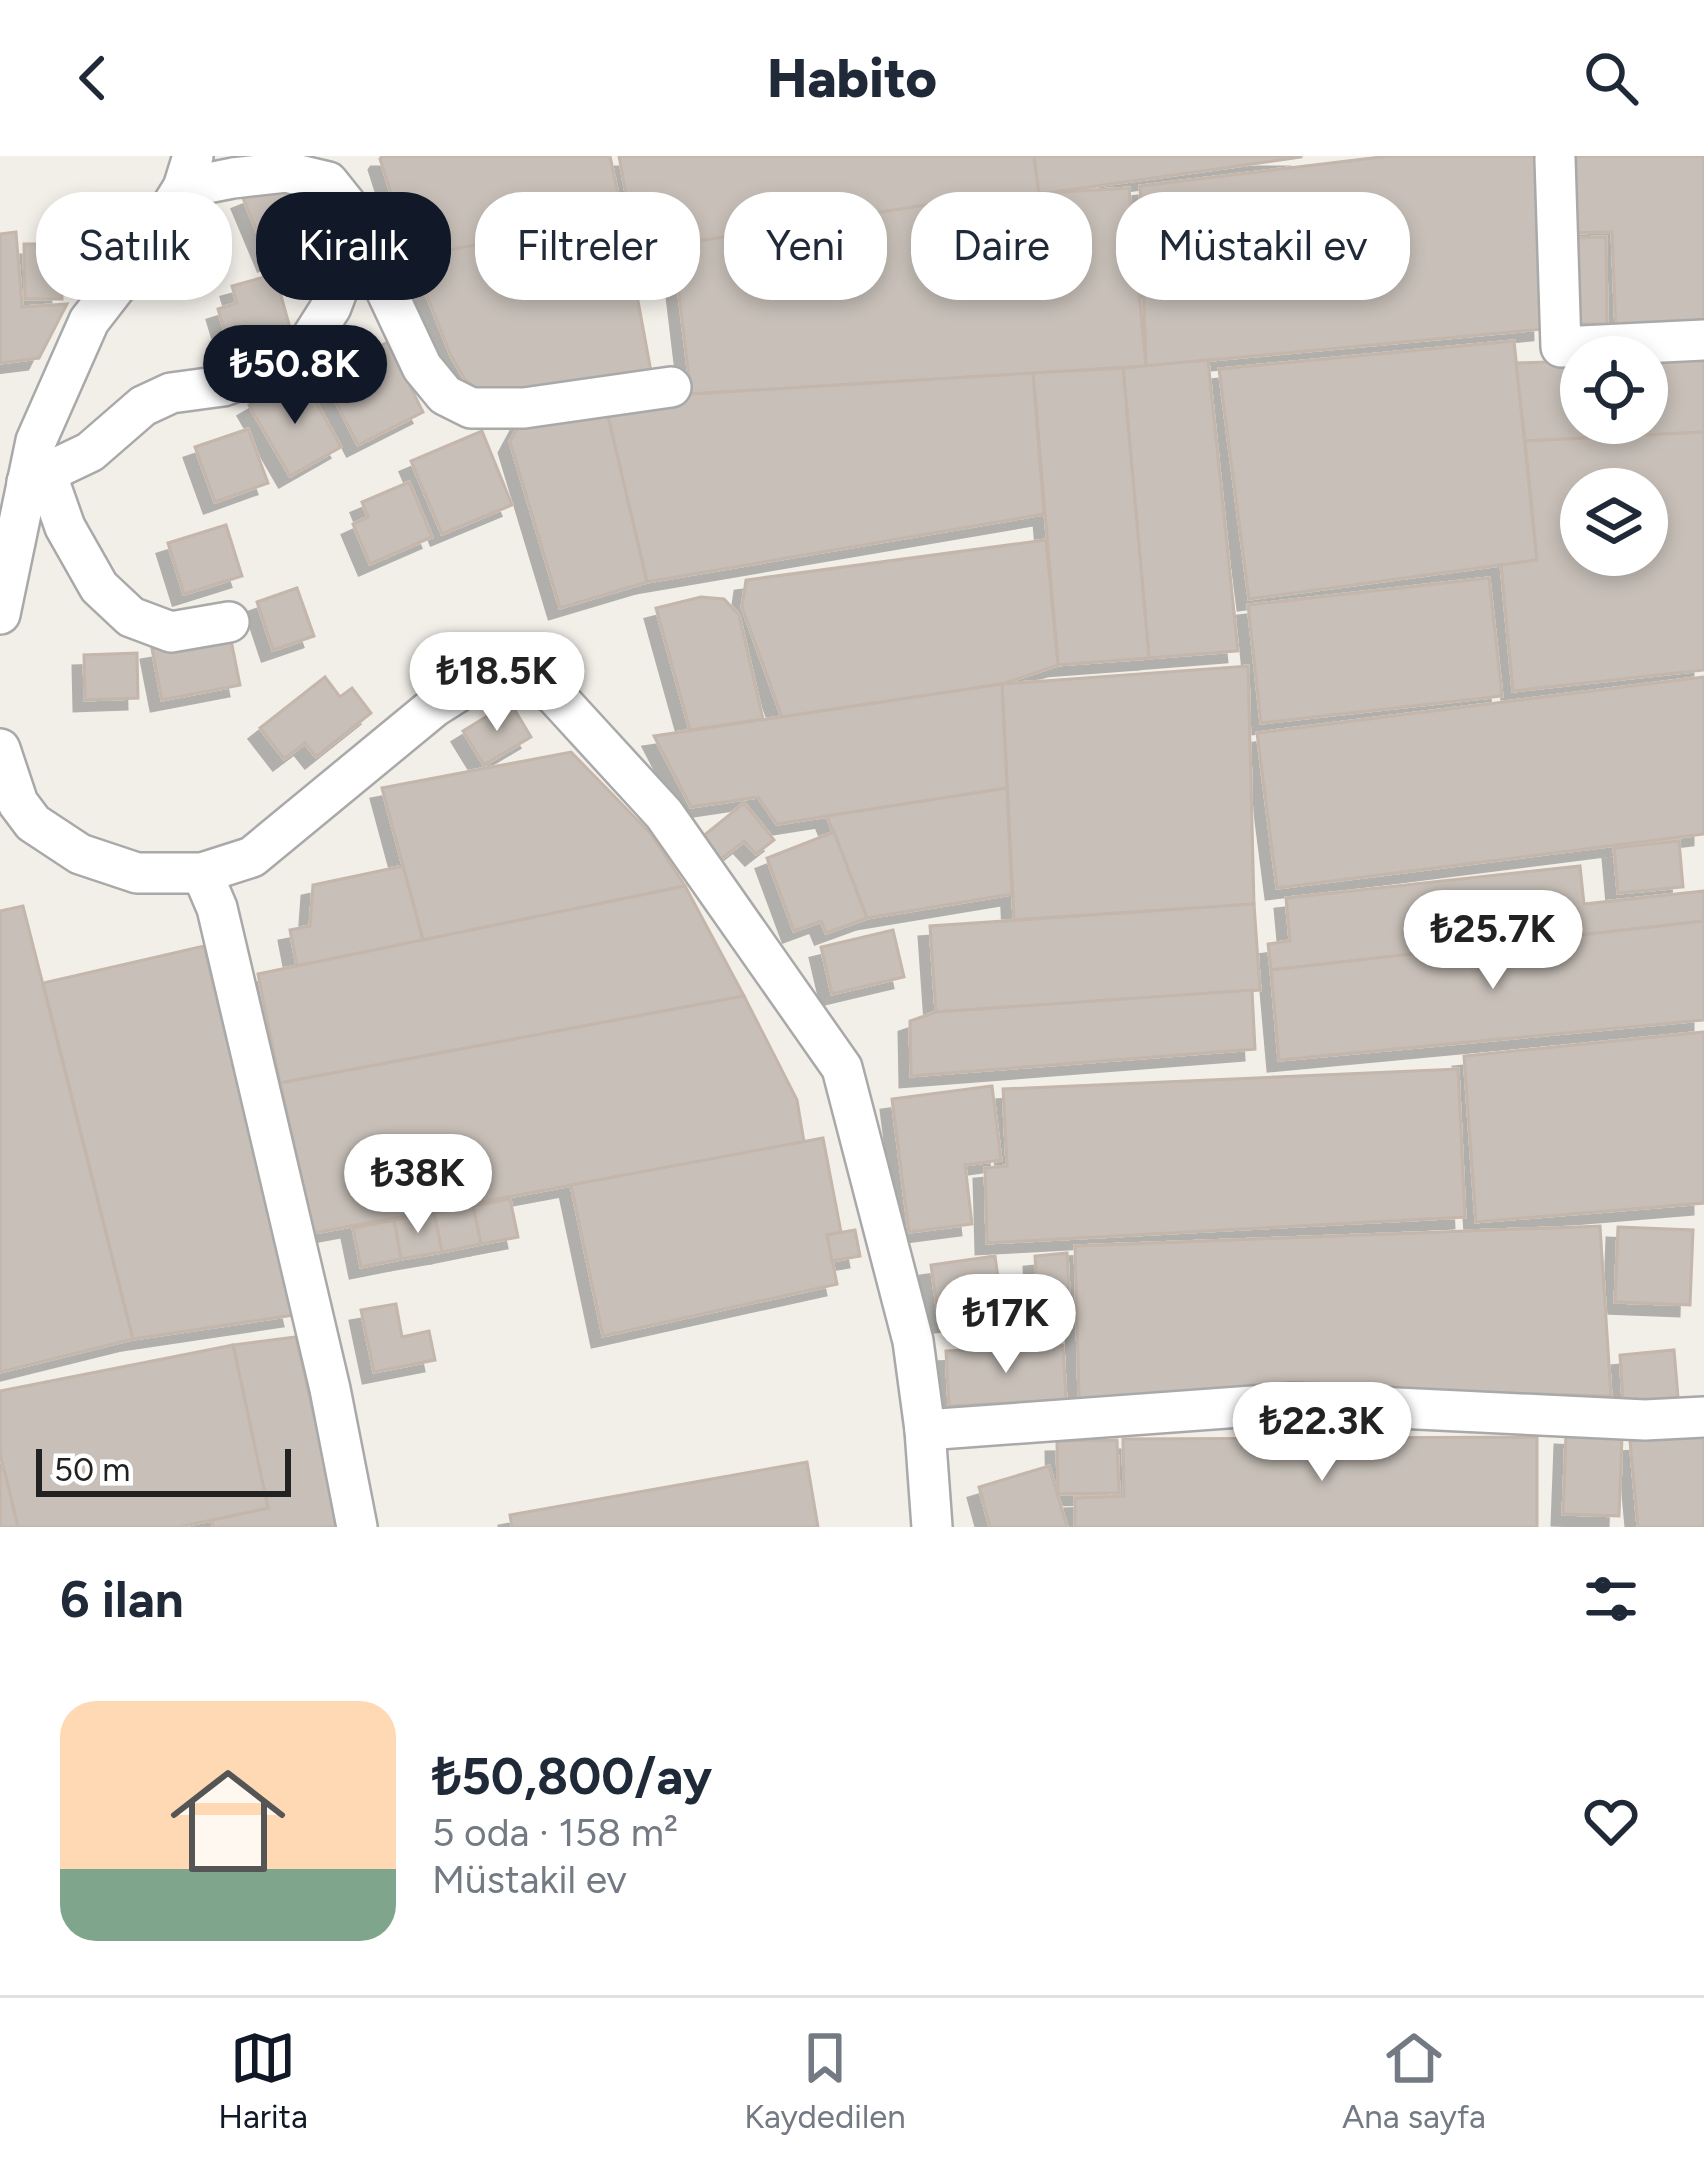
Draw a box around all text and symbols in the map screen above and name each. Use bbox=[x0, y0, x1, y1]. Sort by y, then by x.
icon: back bbox=[60, 45, 126, 111]
icon: search bbox=[1578, 45, 1644, 111]
text: Habito bbox=[767, 46, 937, 111]
chip: Satılık bbox=[36, 192, 232, 300]
chip: Kiralık bbox=[256, 192, 451, 300]
chip: Filtreler bbox=[475, 192, 700, 300]
chip: Yeni bbox=[724, 192, 887, 300]
chip: Daire bbox=[911, 192, 1092, 300]
chip: Müstakil ev bbox=[1116, 192, 1410, 300]
pin: ₺50.8K bbox=[197, 325, 393, 427]
map controls bbox=[1560, 336, 1668, 576]
button: locate bbox=[1560, 336, 1668, 444]
text: ₺50.8K bbox=[230, 340, 360, 387]
button: layers bbox=[1560, 468, 1668, 576]
pin: ₺18.5K bbox=[399, 632, 595, 734]
text: ₺18.5K bbox=[437, 647, 557, 694]
pin: ₺25.7K bbox=[1395, 890, 1591, 992]
text: ₺25.7K bbox=[1431, 905, 1555, 952]
pin: ₺38K bbox=[347, 1134, 489, 1236]
text: ₺38K bbox=[371, 1149, 465, 1196]
pin: ₺17K bbox=[935, 1274, 1077, 1376]
text: ₺17K bbox=[963, 1289, 1049, 1336]
pin: ₺22.3K bbox=[1224, 1382, 1420, 1484]
text: ₺22.3K bbox=[1260, 1397, 1384, 1444]
scale bar bbox=[36, 1443, 291, 1496]
text: 50 m bbox=[54, 1450, 130, 1489]
icon: filters bbox=[1578, 1566, 1644, 1632]
text: 6 ilan bbox=[60, 1569, 184, 1630]
text: ₺50,800/ay bbox=[432, 1746, 712, 1807]
icon: home bbox=[156, 1749, 300, 1893]
icon: heart bbox=[1578, 1788, 1644, 1854]
text: 5 oda · 158 m² bbox=[432, 1809, 678, 1856]
text: Müstakil ev bbox=[432, 1856, 627, 1903]
tab: Harita bbox=[218, 2025, 308, 2136]
tab: Kaydedilen bbox=[744, 2025, 906, 2136]
tab: Ana sayfa bbox=[1342, 2025, 1486, 2136]

